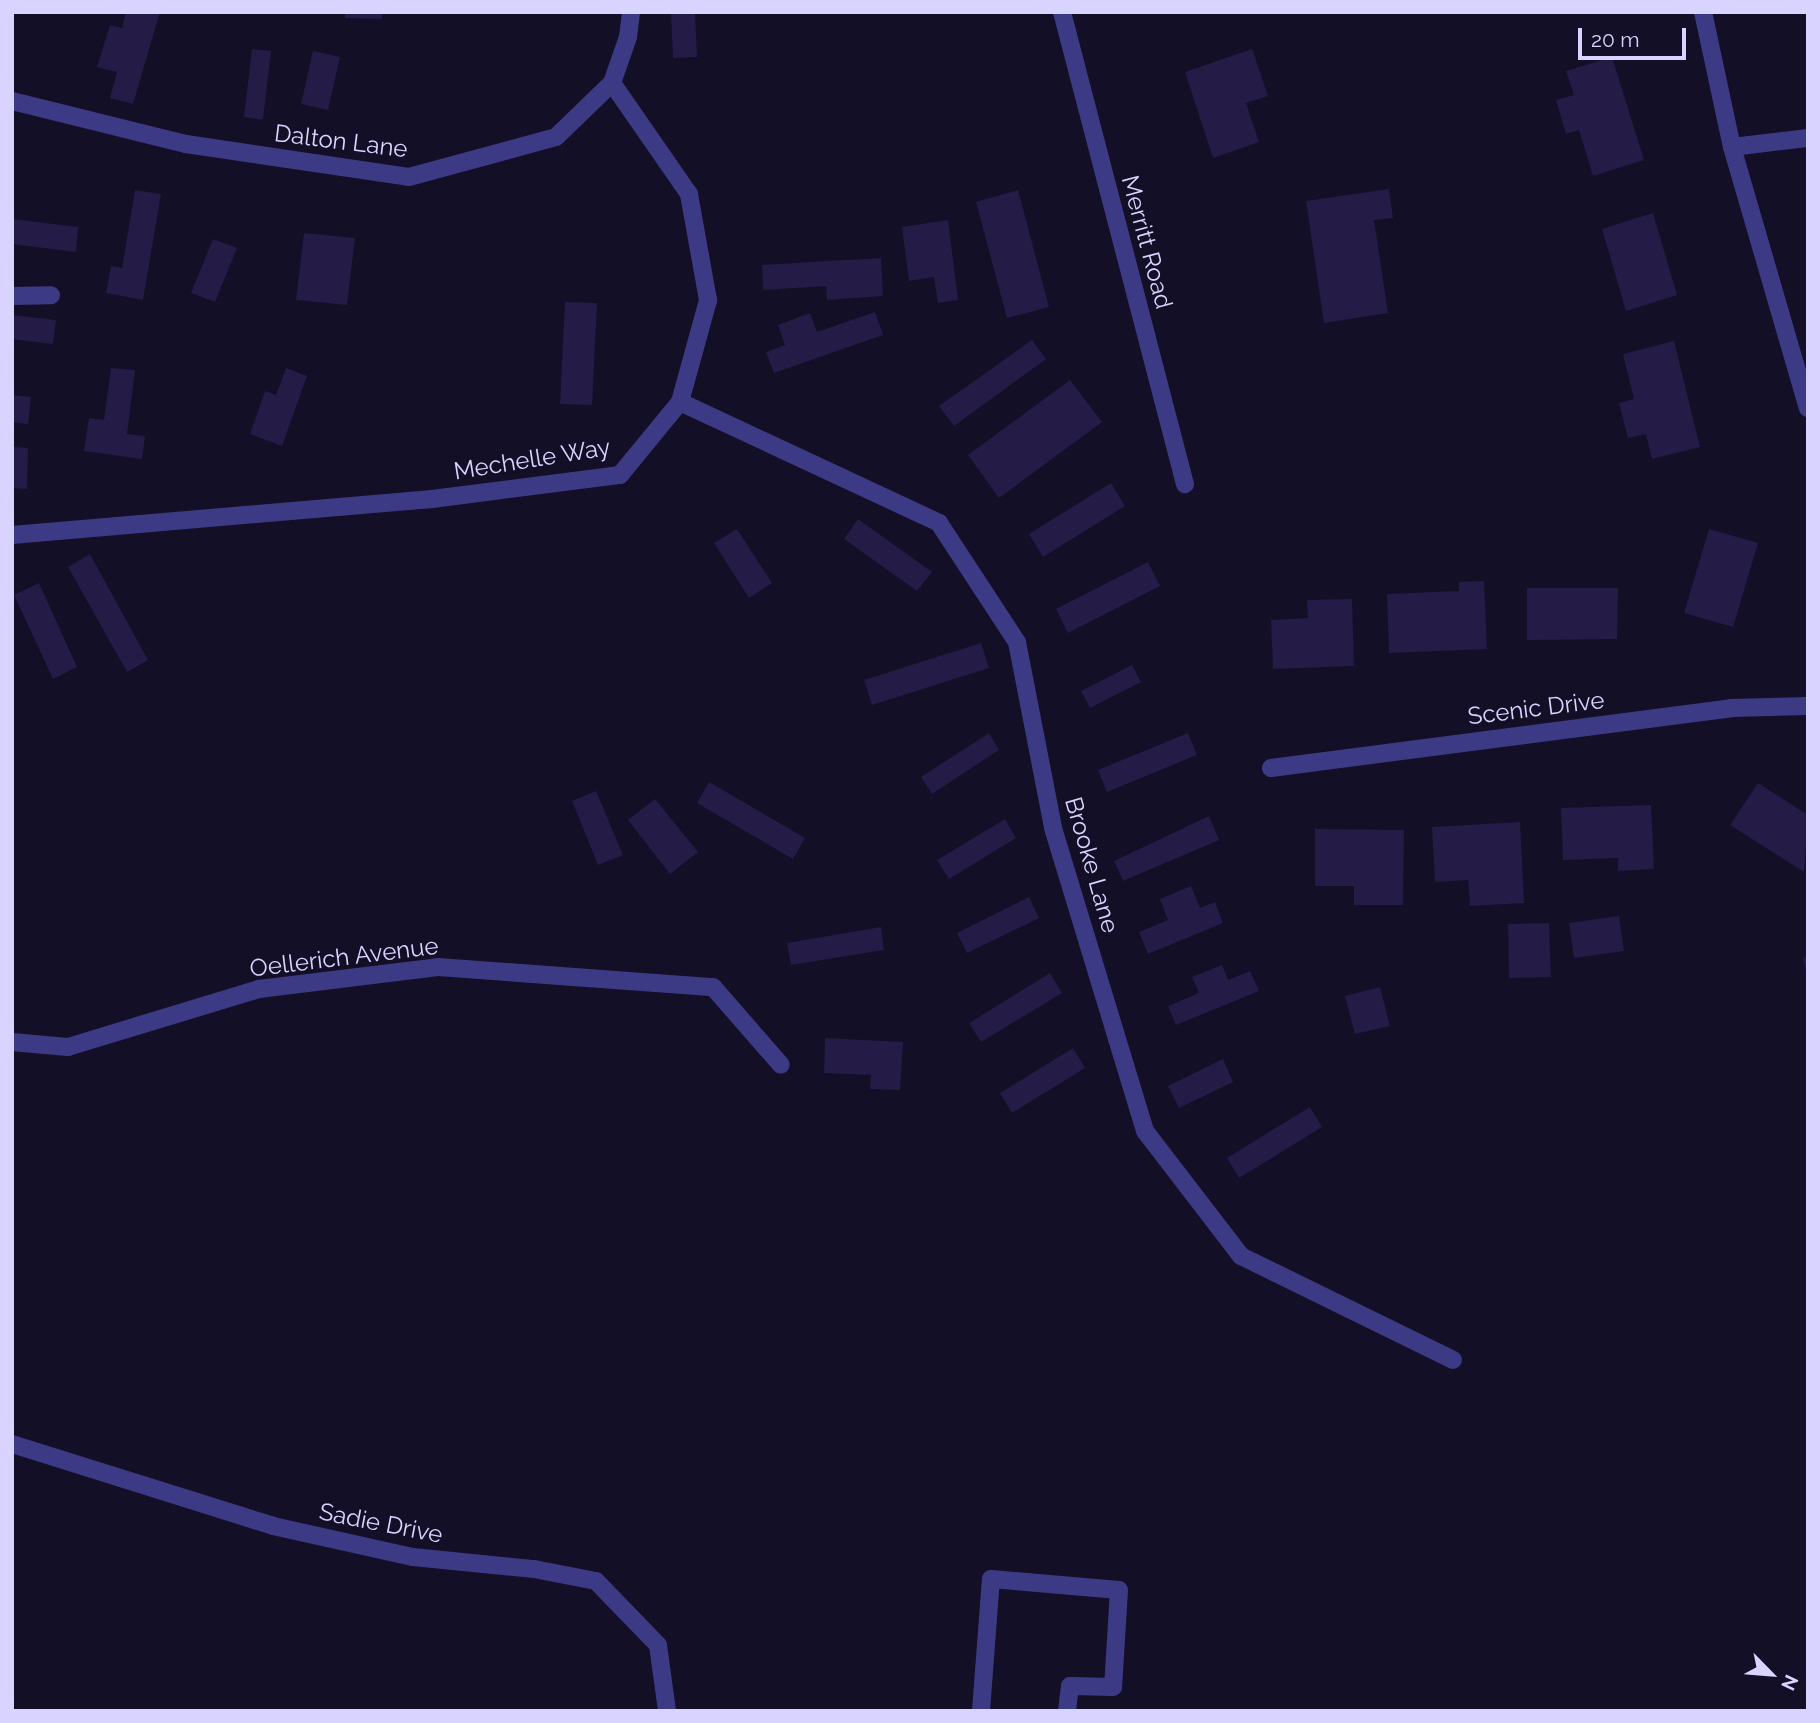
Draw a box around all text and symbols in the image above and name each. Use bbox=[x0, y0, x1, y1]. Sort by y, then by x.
scale bar bbox=[1582, 14, 1690, 58]
text: 20 m bbox=[1591, 27, 1639, 52]
street label: Dalton Lane bbox=[273, 119, 409, 163]
street label: Merritt Road bbox=[1115, 172, 1179, 312]
street label: Mechelle Way bbox=[451, 432, 613, 486]
street label: Scenic Drive bbox=[1466, 685, 1606, 731]
street label: Brooke Lane bbox=[1059, 794, 1125, 936]
street label: Oellerich Avenue bbox=[248, 931, 440, 983]
street label: Sadie Drive bbox=[317, 1497, 445, 1549]
north arrow bbox=[1736, 1639, 1806, 1709]
text: N bbox=[1777, 1672, 1803, 1694]

